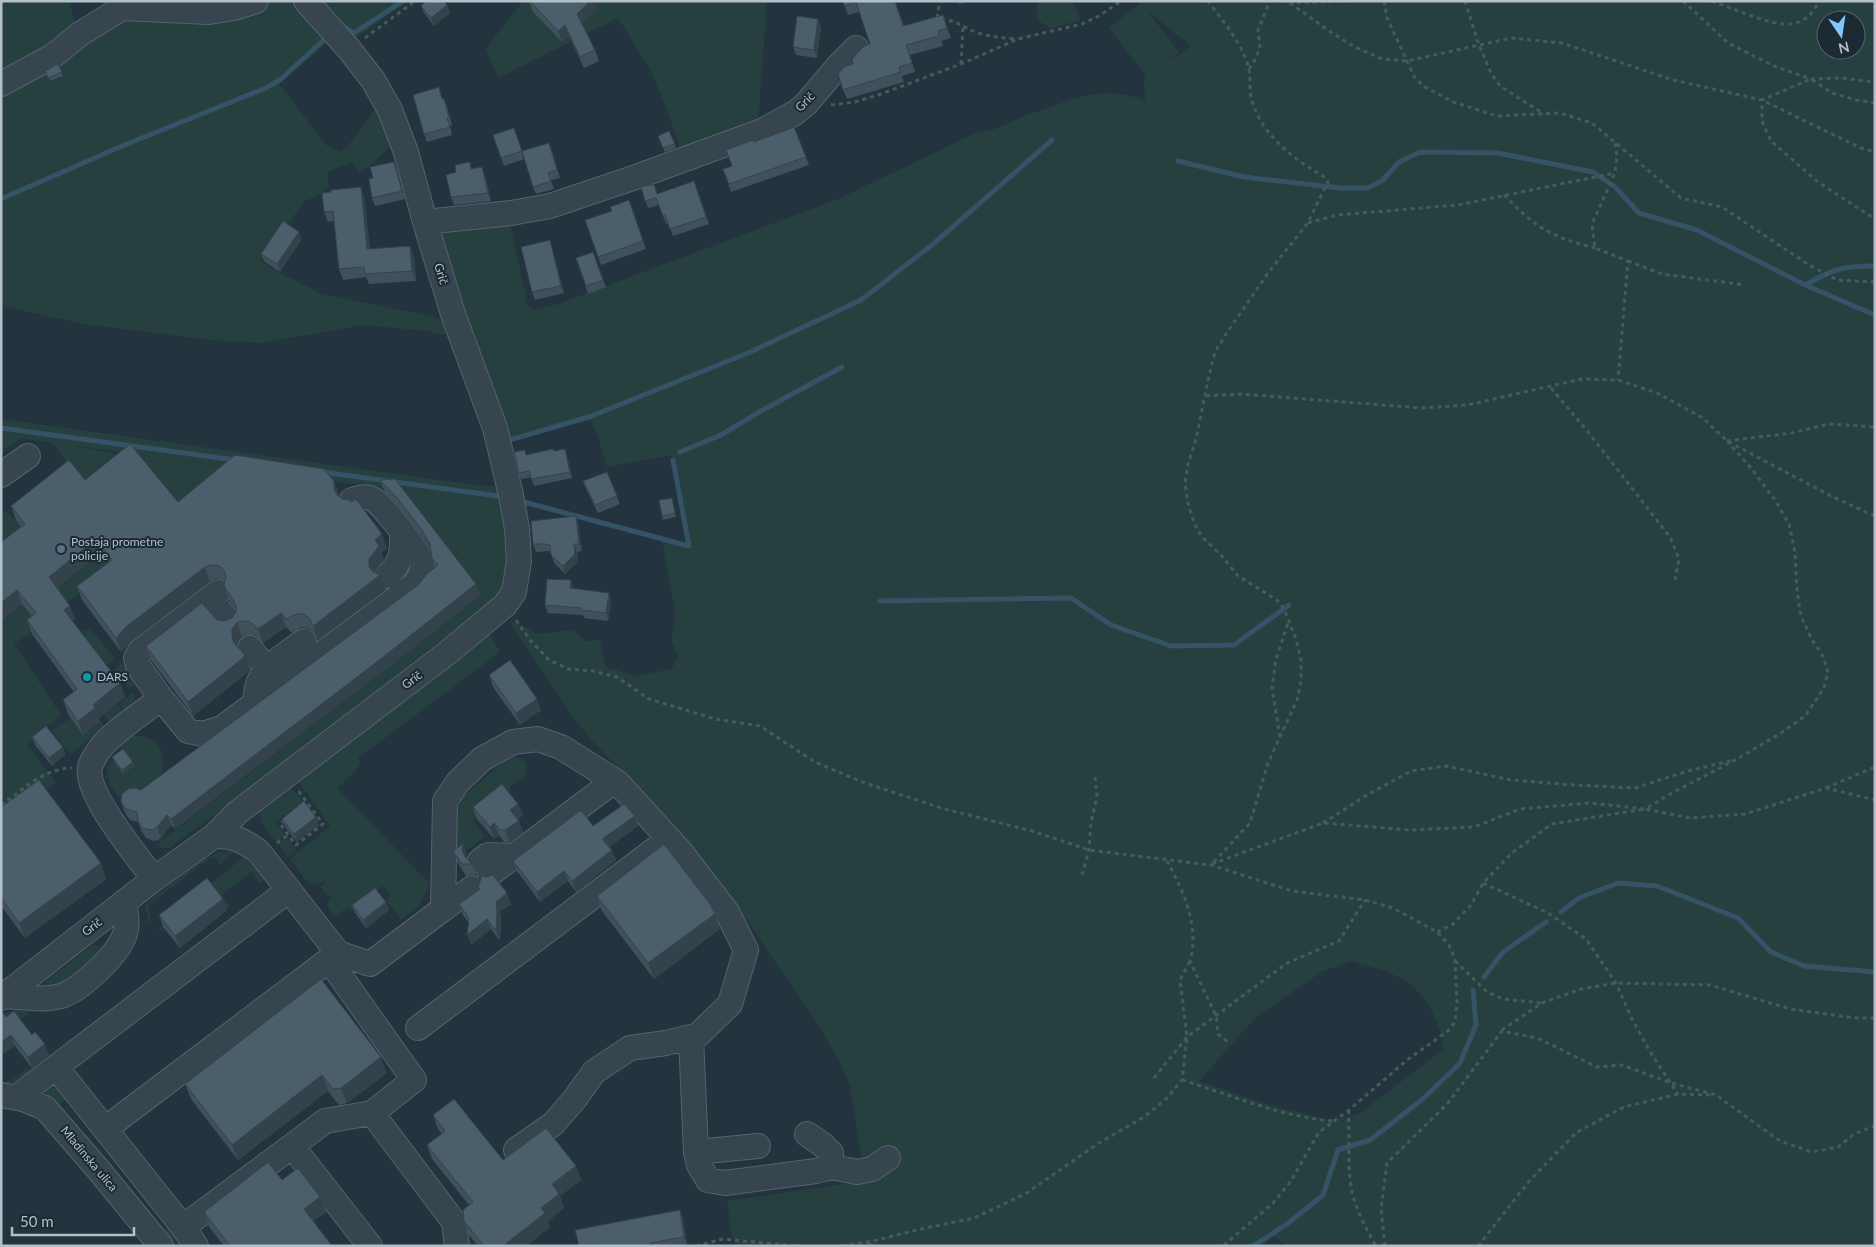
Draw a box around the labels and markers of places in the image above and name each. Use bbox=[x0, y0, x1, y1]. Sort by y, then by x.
place label: Postaja prometne policije bbox=[71, 534, 163, 563]
marker: Postaja prometne policije bbox=[55, 543, 67, 555]
place label: DARS bbox=[97, 669, 128, 684]
marker: DARS bbox=[81, 671, 93, 683]

